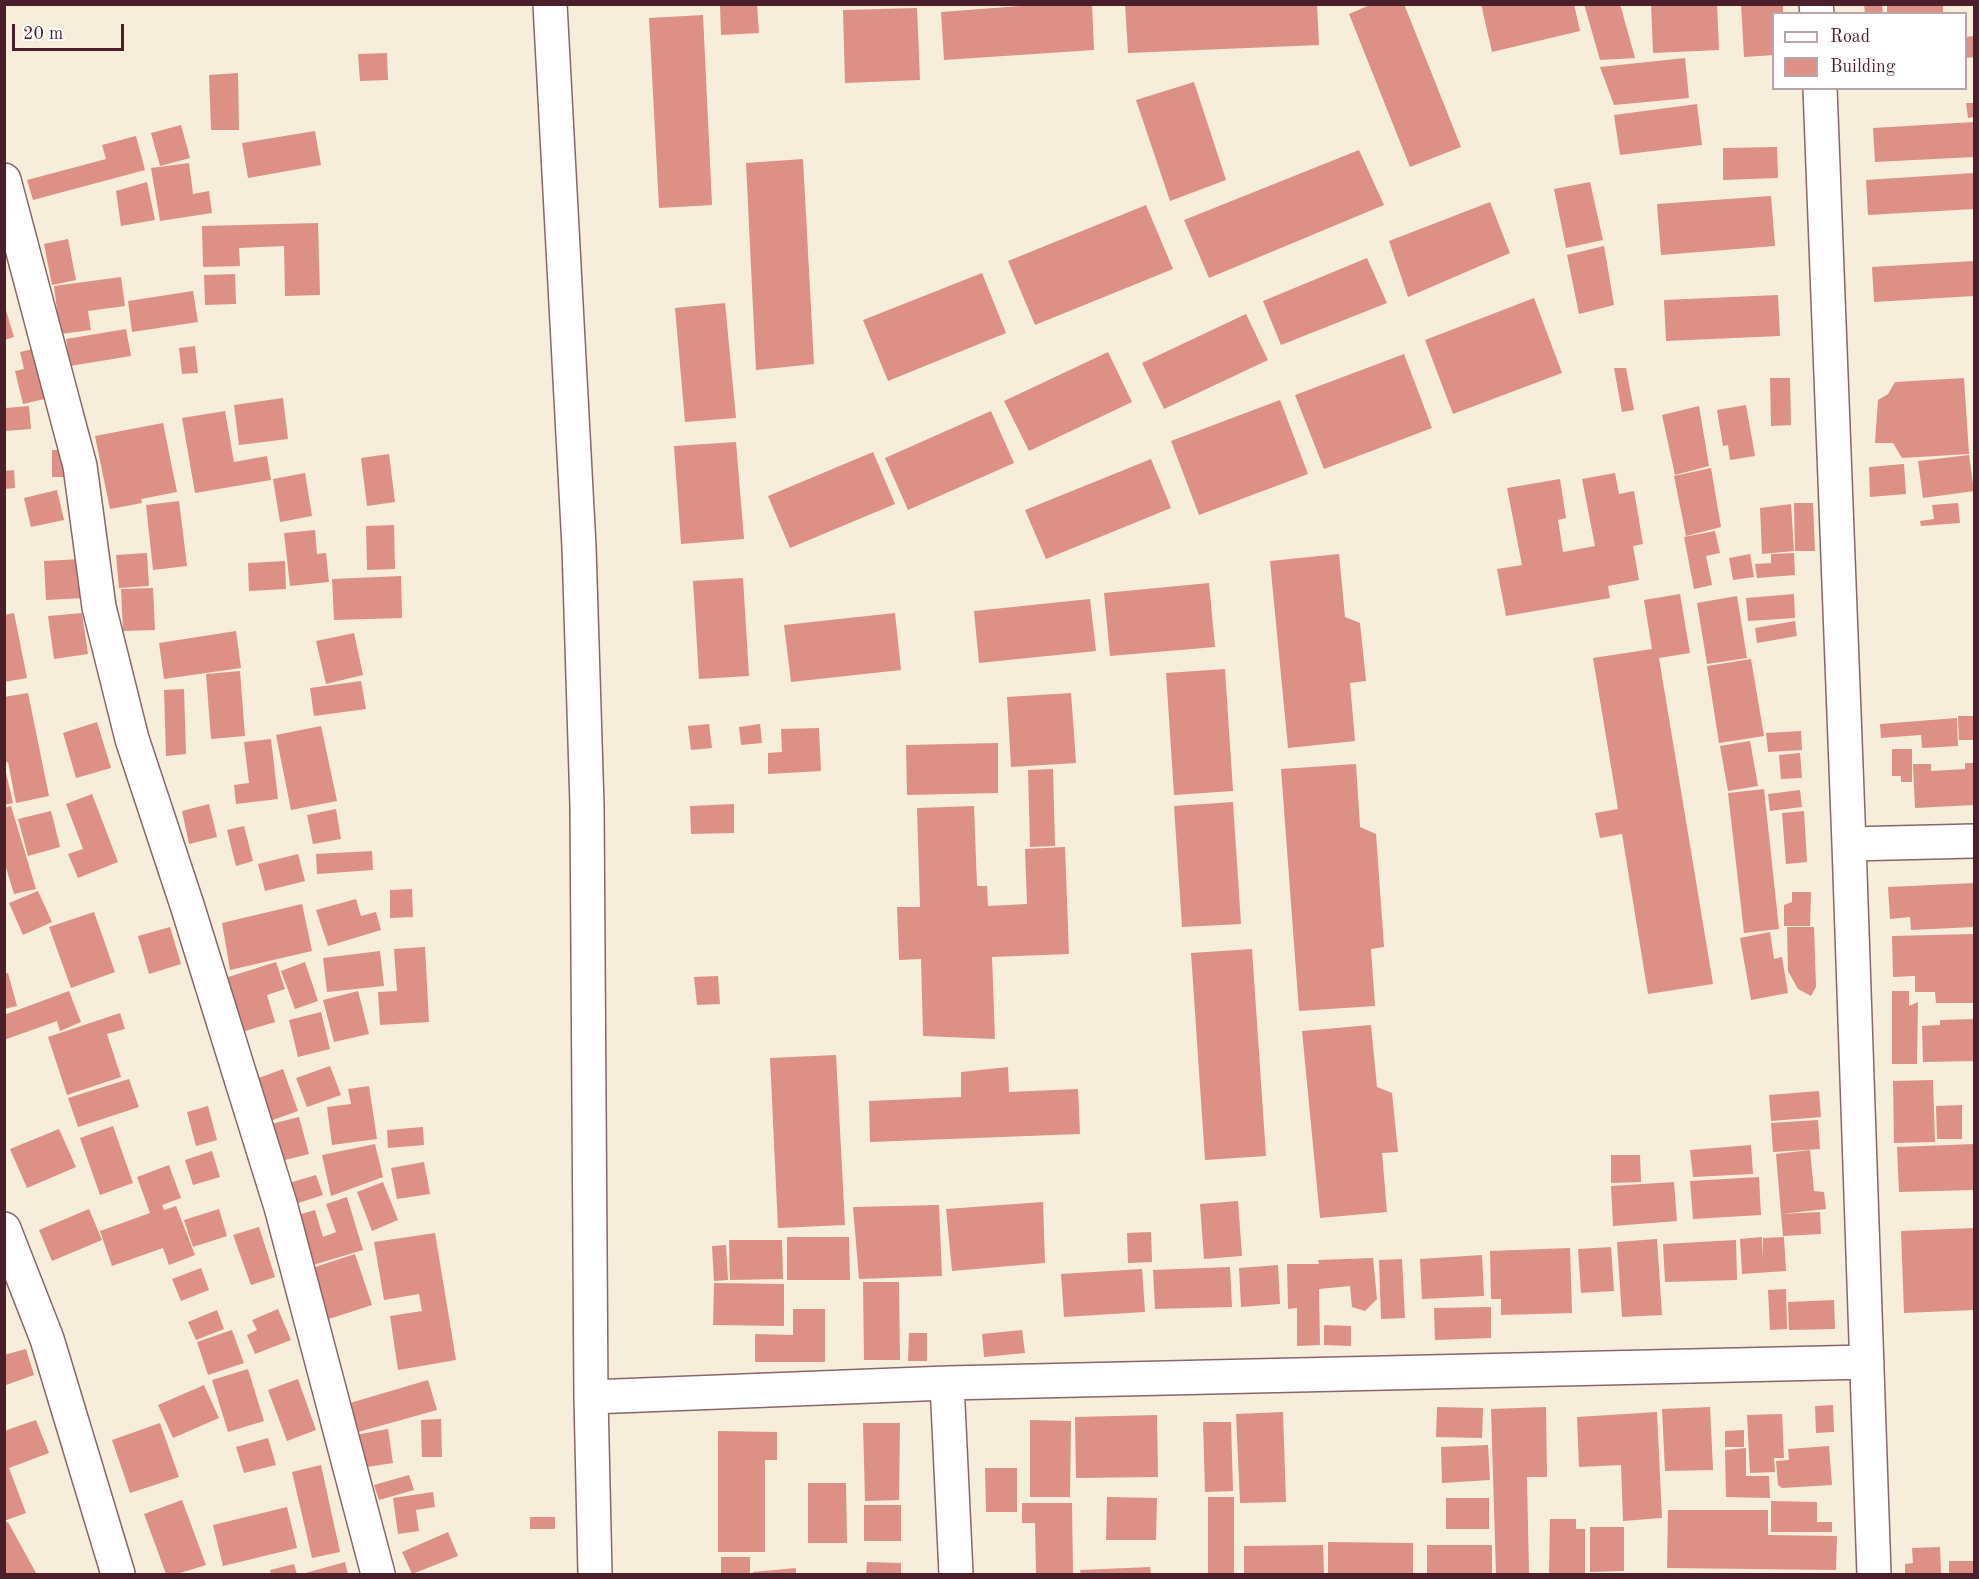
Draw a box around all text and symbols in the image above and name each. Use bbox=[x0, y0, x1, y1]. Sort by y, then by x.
scale bar bbox=[15, 12, 128, 50]
legend bbox=[1772, 12, 1967, 90]
text: 20 m bbox=[23, 25, 63, 43]
text: Road bbox=[1830, 28, 1870, 46]
text: Building bbox=[1830, 58, 1895, 76]

